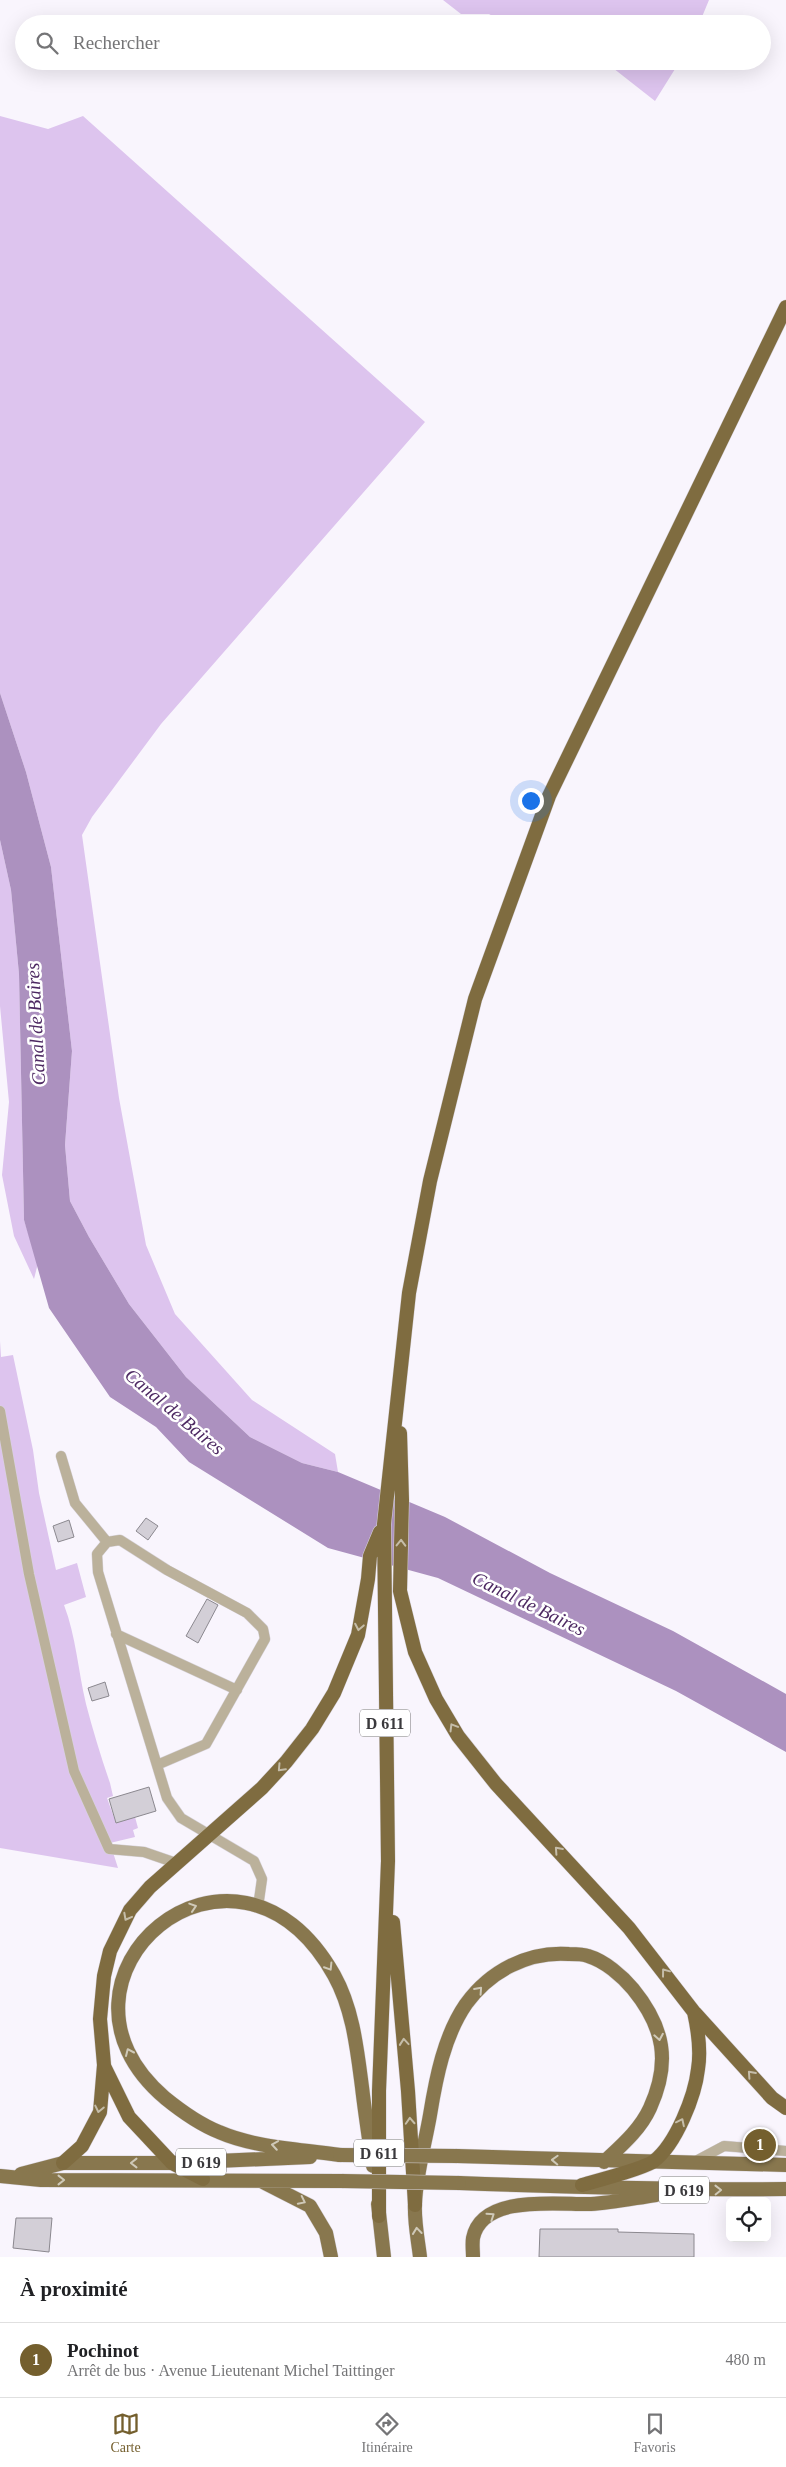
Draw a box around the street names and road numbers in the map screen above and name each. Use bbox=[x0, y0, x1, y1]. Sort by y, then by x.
road number: D 611 bbox=[360, 1710, 410, 1736]
road number: D 611 bbox=[354, 2140, 404, 2166]
road number: D 619 bbox=[176, 2148, 226, 2176]
road number: D 619 bbox=[659, 2176, 709, 2204]

